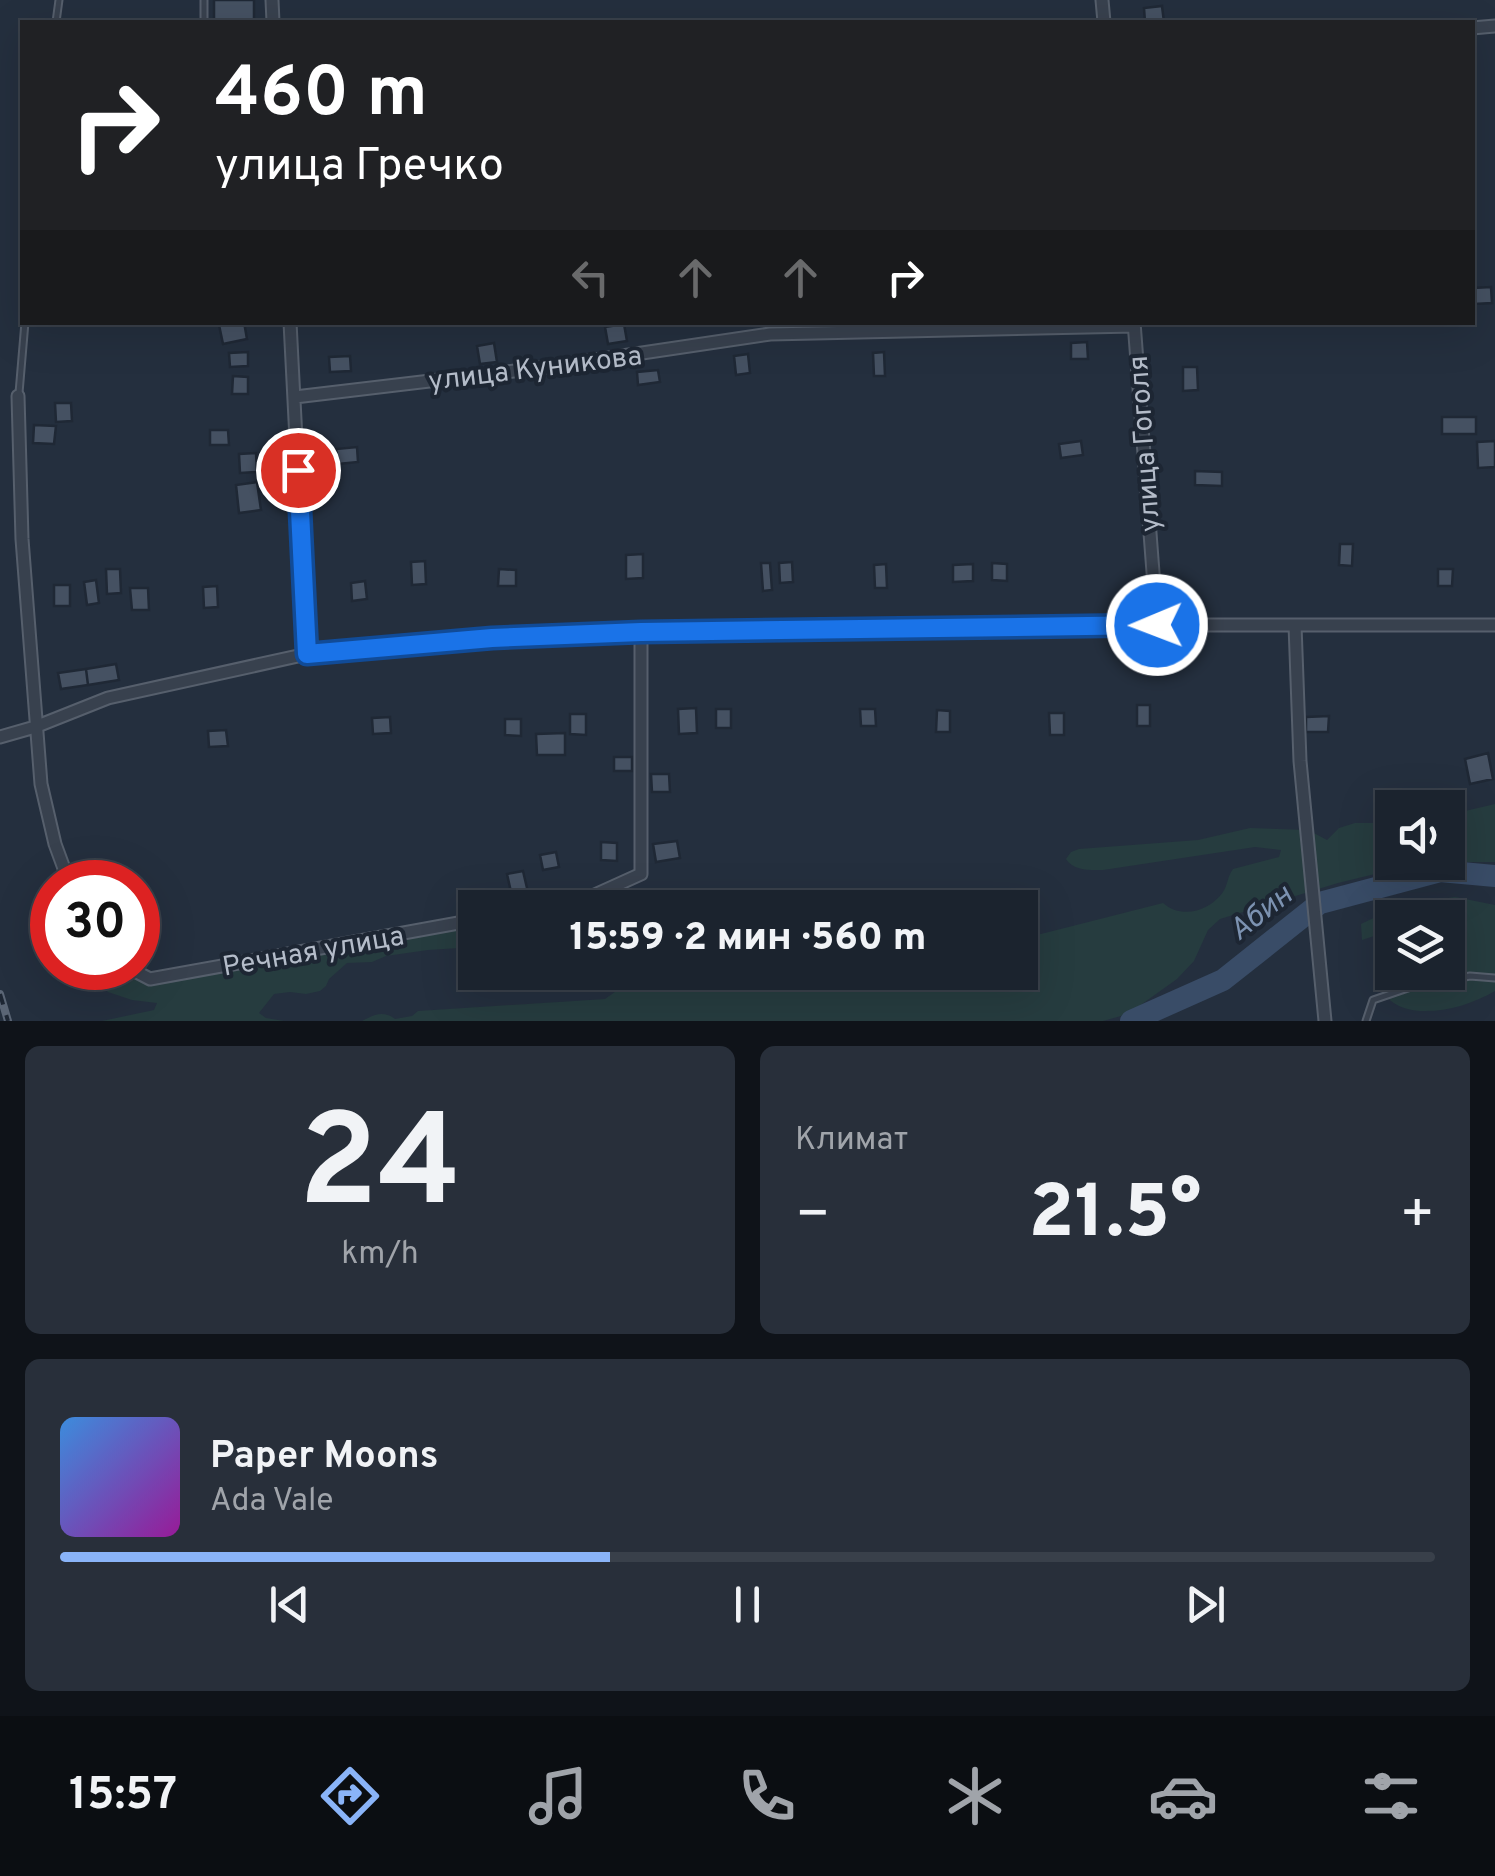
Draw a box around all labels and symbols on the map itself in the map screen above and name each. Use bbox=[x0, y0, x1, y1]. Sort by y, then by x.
street label: улица Куникова bbox=[427, 339, 644, 401]
street label: улица Гоголя bbox=[1122, 354, 1170, 533]
pin bbox=[256, 428, 341, 513]
position arrow bbox=[1105, 573, 1209, 677]
speed limit sign: 30 bbox=[30, 860, 160, 990]
water label: Абин bbox=[1223, 877, 1301, 950]
street label: Речная улица bbox=[220, 919, 407, 987]

